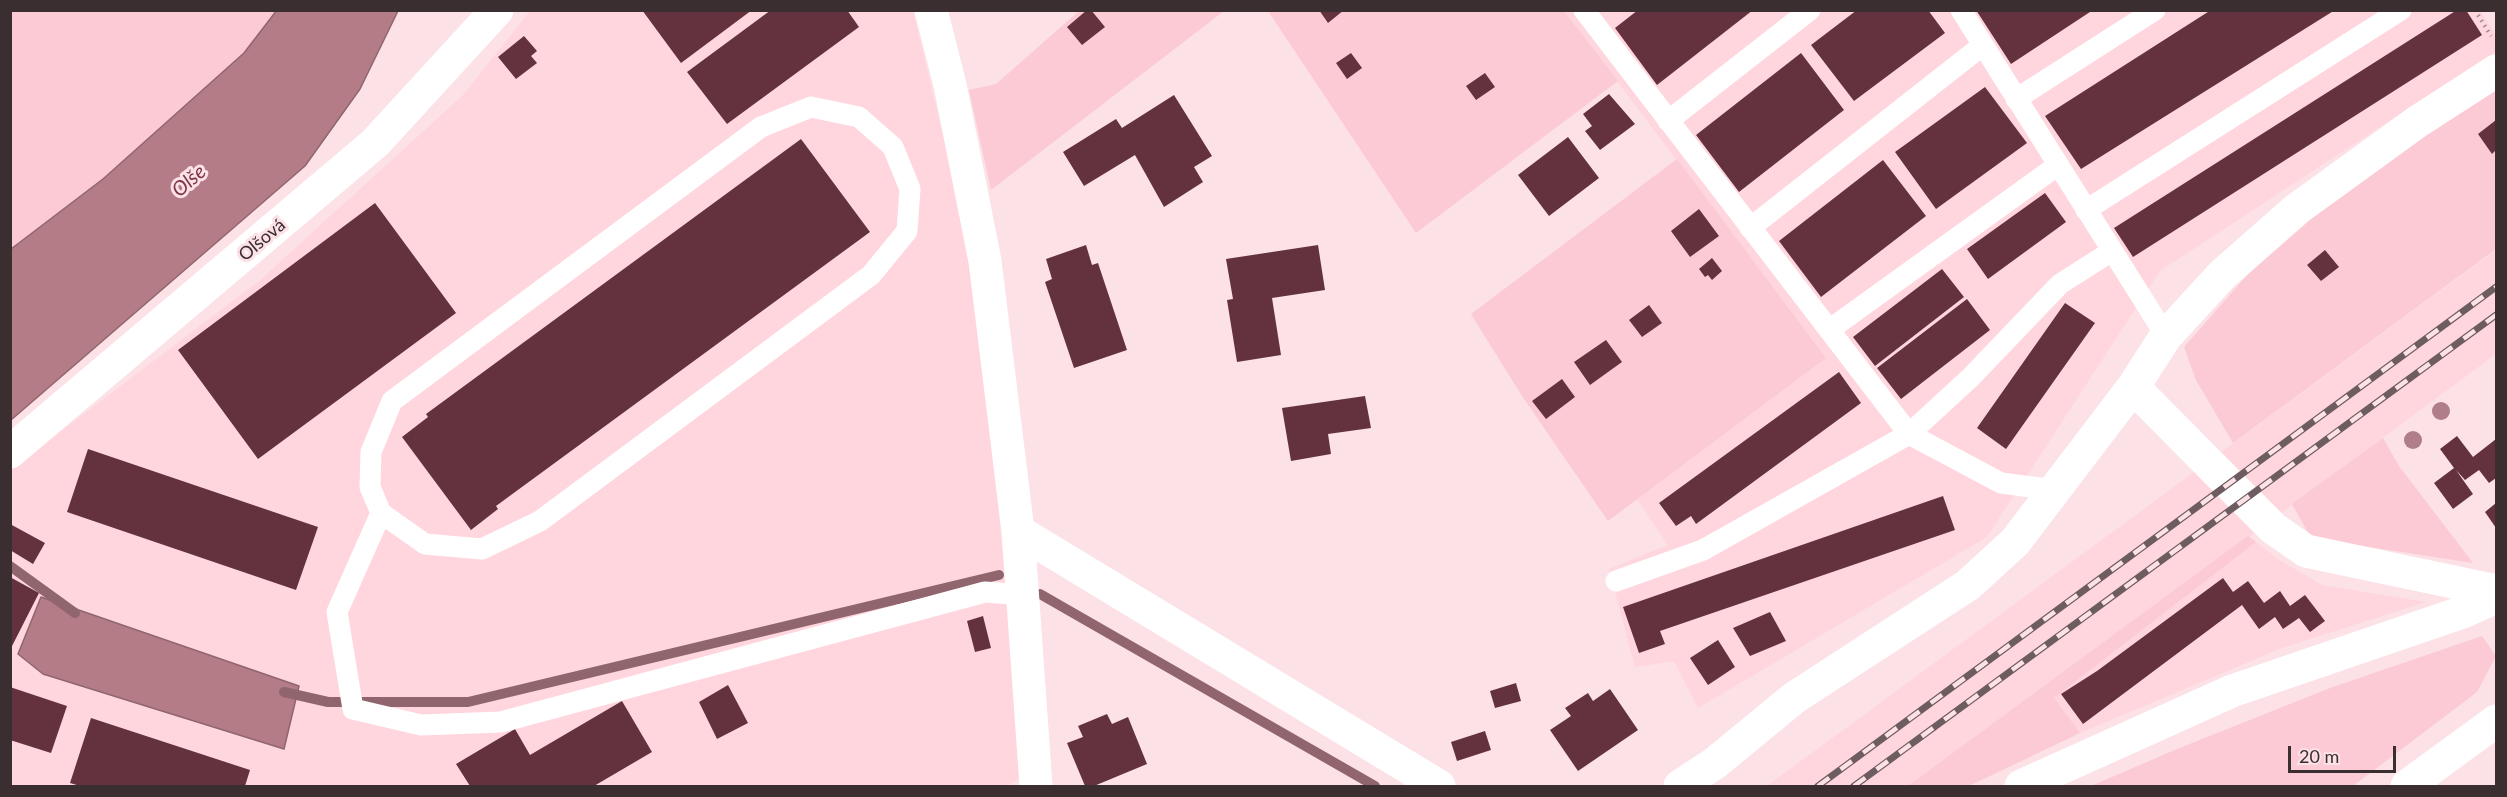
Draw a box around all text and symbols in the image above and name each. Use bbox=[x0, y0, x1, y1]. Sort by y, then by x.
water label: Olše bbox=[167, 160, 211, 202]
street label: Olšová bbox=[234, 214, 290, 266]
scale bar bbox=[2291, 734, 2399, 772]
text: 20 m bbox=[2299, 745, 2339, 767]

